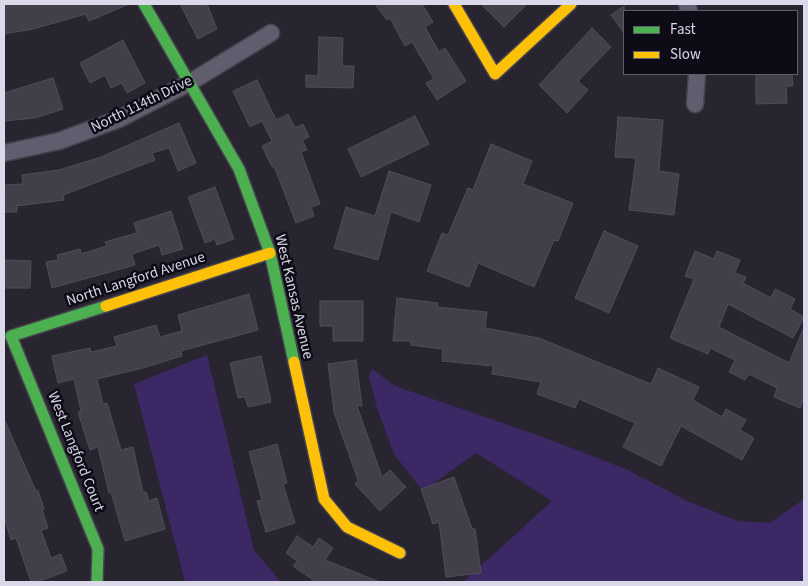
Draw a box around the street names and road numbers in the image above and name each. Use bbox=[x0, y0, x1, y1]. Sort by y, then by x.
street label: North 114th Drive bbox=[88, 73, 196, 137]
street label: West Kansas Avenue bbox=[270, 233, 316, 361]
street label: North Langford Avenue bbox=[64, 249, 208, 311]
street label: West Langford Court bbox=[43, 389, 107, 515]

